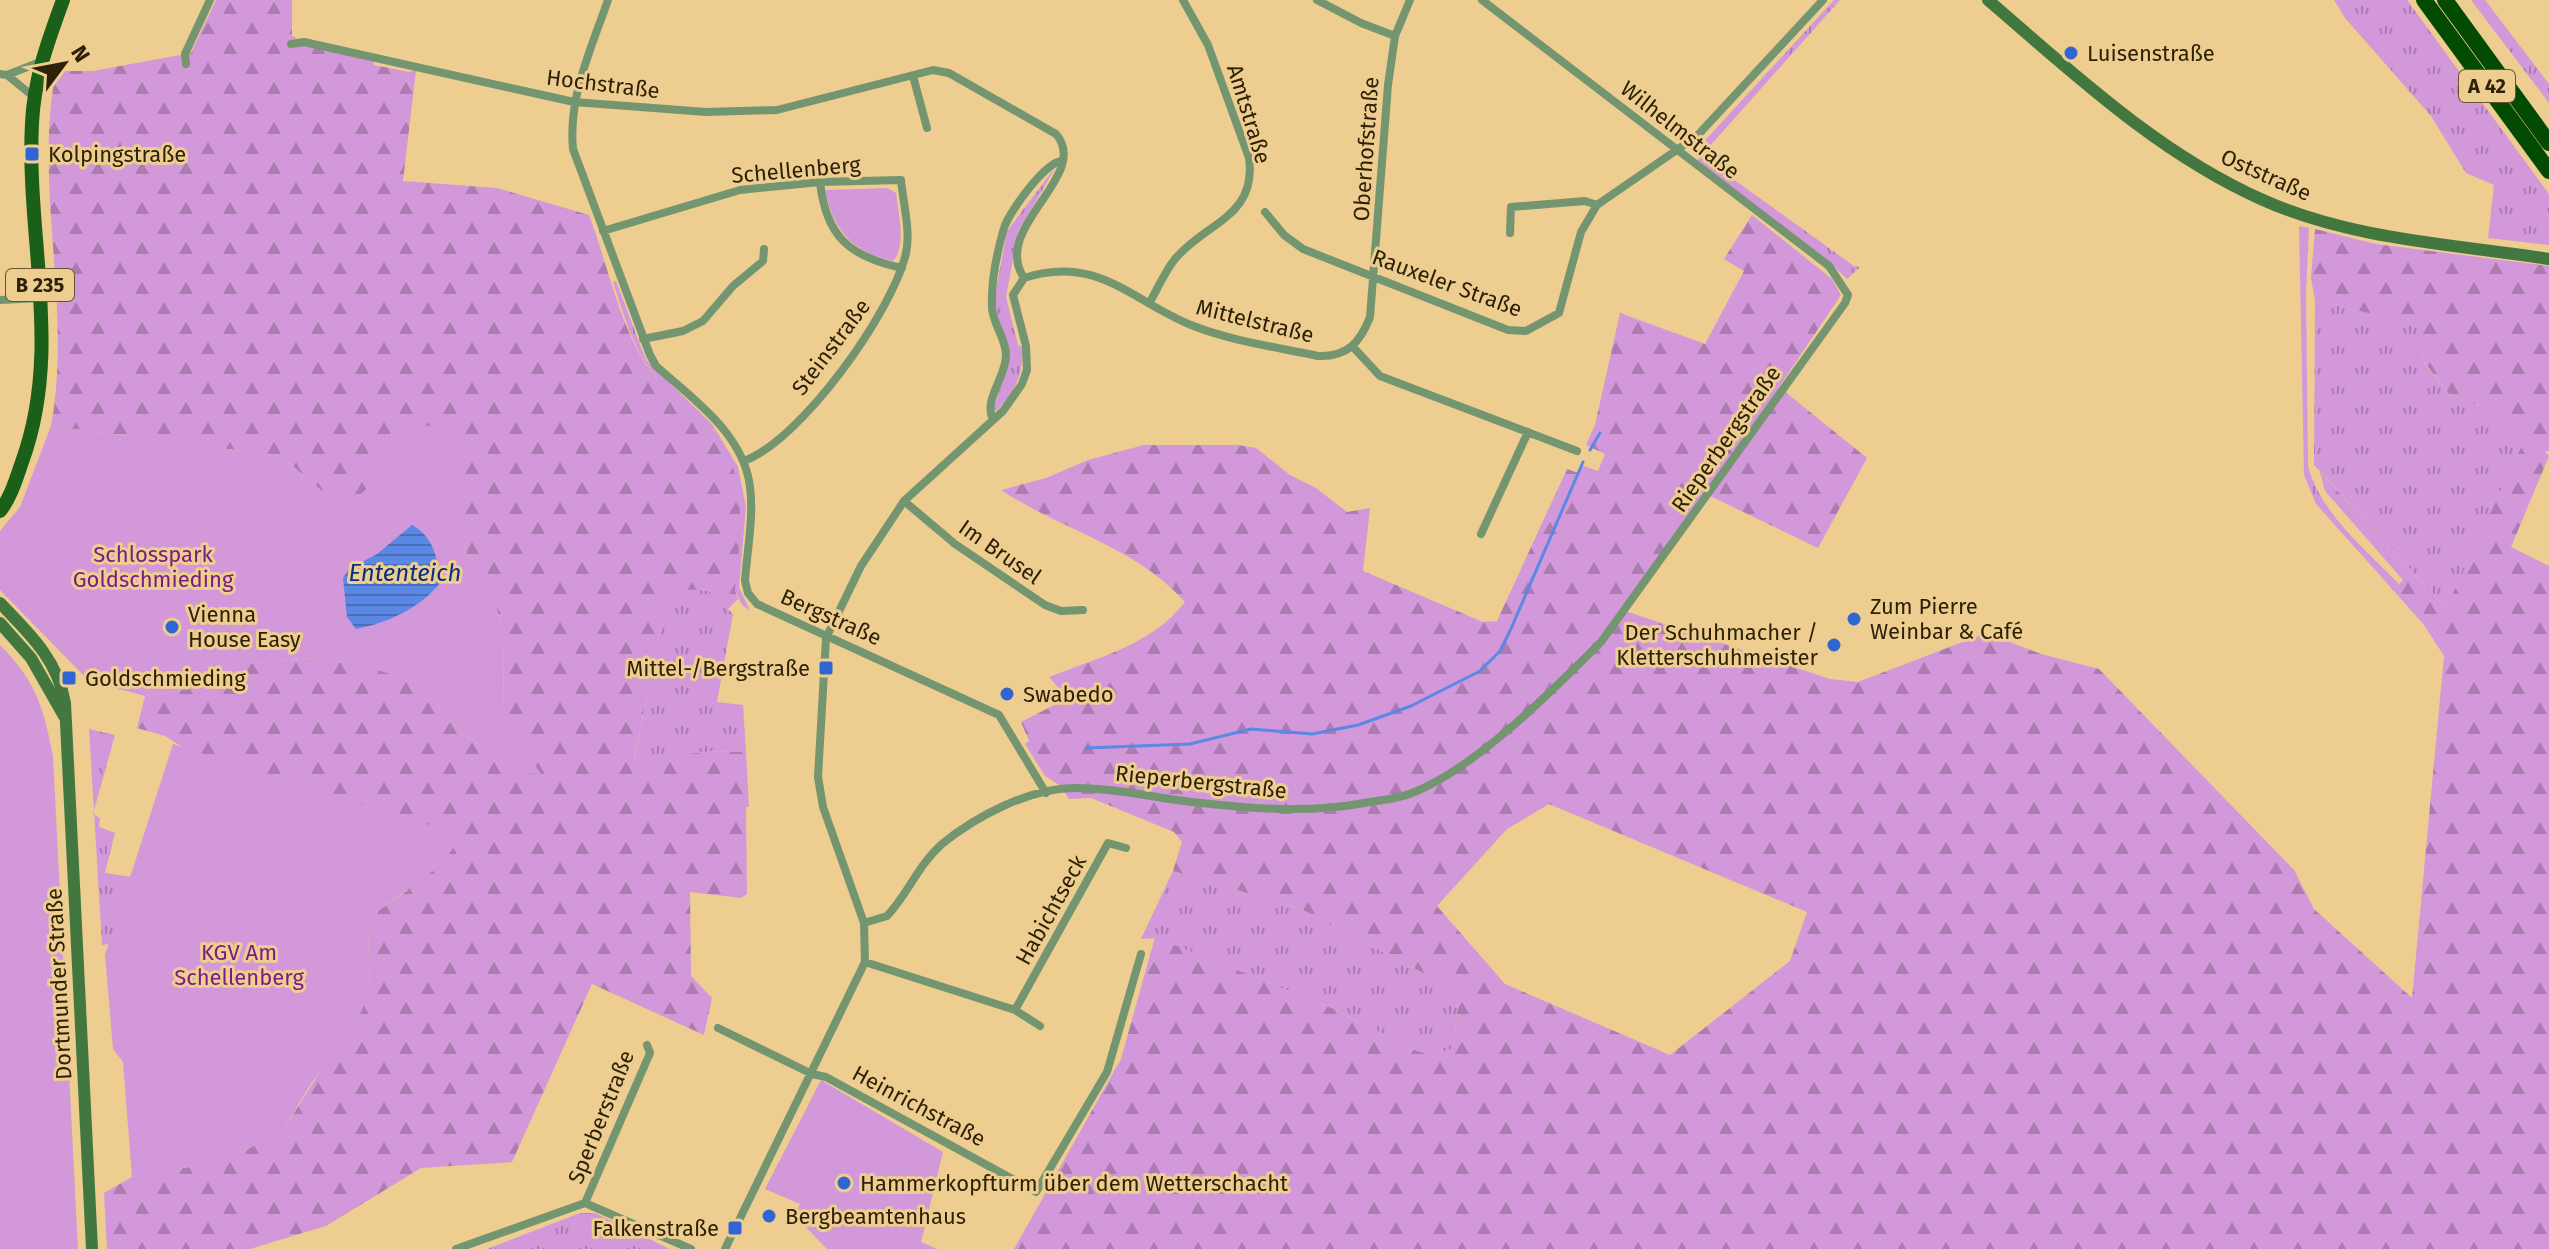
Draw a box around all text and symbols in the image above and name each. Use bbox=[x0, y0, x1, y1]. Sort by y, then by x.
north arrow bbox=[24, 24, 104, 104]
text: N bbox=[65, 40, 96, 67]
place label: Luisenstraße bbox=[2087, 40, 2215, 67]
marker: Luisenstraße bbox=[2062, 44, 2080, 62]
street label: Amtstraße bbox=[1221, 61, 1277, 167]
street label: Hochstraße bbox=[545, 64, 661, 104]
road number: A 42 bbox=[2459, 70, 2515, 102]
street label: Wilhelmstraße bbox=[1615, 75, 1745, 185]
street label: Oberhofstraße bbox=[1347, 76, 1385, 222]
place label: Kolpingstraße bbox=[48, 141, 186, 168]
street label: Oststraße bbox=[2216, 143, 2316, 207]
marker: Kolpingstraße bbox=[23, 145, 41, 163]
street label: Schellenberg bbox=[730, 151, 862, 189]
street label: Rauxeler Straße bbox=[1368, 243, 1526, 323]
road number: B 235 bbox=[6, 269, 74, 301]
street label: Steinstraße bbox=[786, 293, 876, 401]
street label: Mittelstraße bbox=[1193, 293, 1317, 349]
street label: Rieperbergstraße bbox=[1665, 361, 1787, 517]
street label: Im Brusel bbox=[954, 514, 1046, 590]
park label: Schlosspark Goldschmieding bbox=[73, 541, 234, 593]
water label: Ententeich bbox=[348, 559, 462, 587]
street label: Bergstraße bbox=[776, 583, 886, 651]
place label: Zum Pierre Weinbar & Café bbox=[1870, 593, 2023, 645]
place label: Vienna House Easy bbox=[188, 601, 301, 653]
marker: Zum Pierre Weinbar & Café bbox=[1845, 610, 1863, 628]
marker: Vienna House Easy bbox=[163, 618, 181, 636]
place label: Der Schuhmacher / Kletterschuhmeister bbox=[1616, 619, 1818, 671]
marker: Der Schuhmacher / Kletterschuhmeister bbox=[1825, 636, 1843, 654]
place label: Mittel-/Bergstraße bbox=[626, 655, 810, 682]
marker: Mittel-/Bergstraße bbox=[817, 659, 835, 677]
place label: Goldschmieding bbox=[85, 665, 246, 692]
marker: Goldschmieding bbox=[60, 669, 78, 687]
place label: Swabedo bbox=[1023, 681, 1114, 708]
marker: Swabedo bbox=[998, 685, 1016, 703]
street label: Rieperbergstraße bbox=[1114, 760, 1288, 804]
street label: Habichtseck bbox=[1010, 850, 1093, 970]
street label: Dortmunder Straße bbox=[40, 887, 78, 1081]
park label: KGV Am Schellenberg bbox=[174, 939, 304, 991]
street label: Sperberstraße bbox=[562, 1046, 640, 1188]
street label: Heinrichstraße bbox=[848, 1060, 990, 1152]
place label: Hammerkopfturm über dem Wetterschacht bbox=[860, 1170, 1288, 1197]
marker: Hammerkopfturm über dem Wetterschacht bbox=[835, 1174, 853, 1192]
place label: Bergbeamtenhaus bbox=[785, 1203, 966, 1230]
marker: Bergbeamtenhaus bbox=[760, 1207, 778, 1225]
place label: Falkenstraße bbox=[592, 1215, 719, 1242]
marker: Falkenstraße bbox=[726, 1219, 744, 1237]

